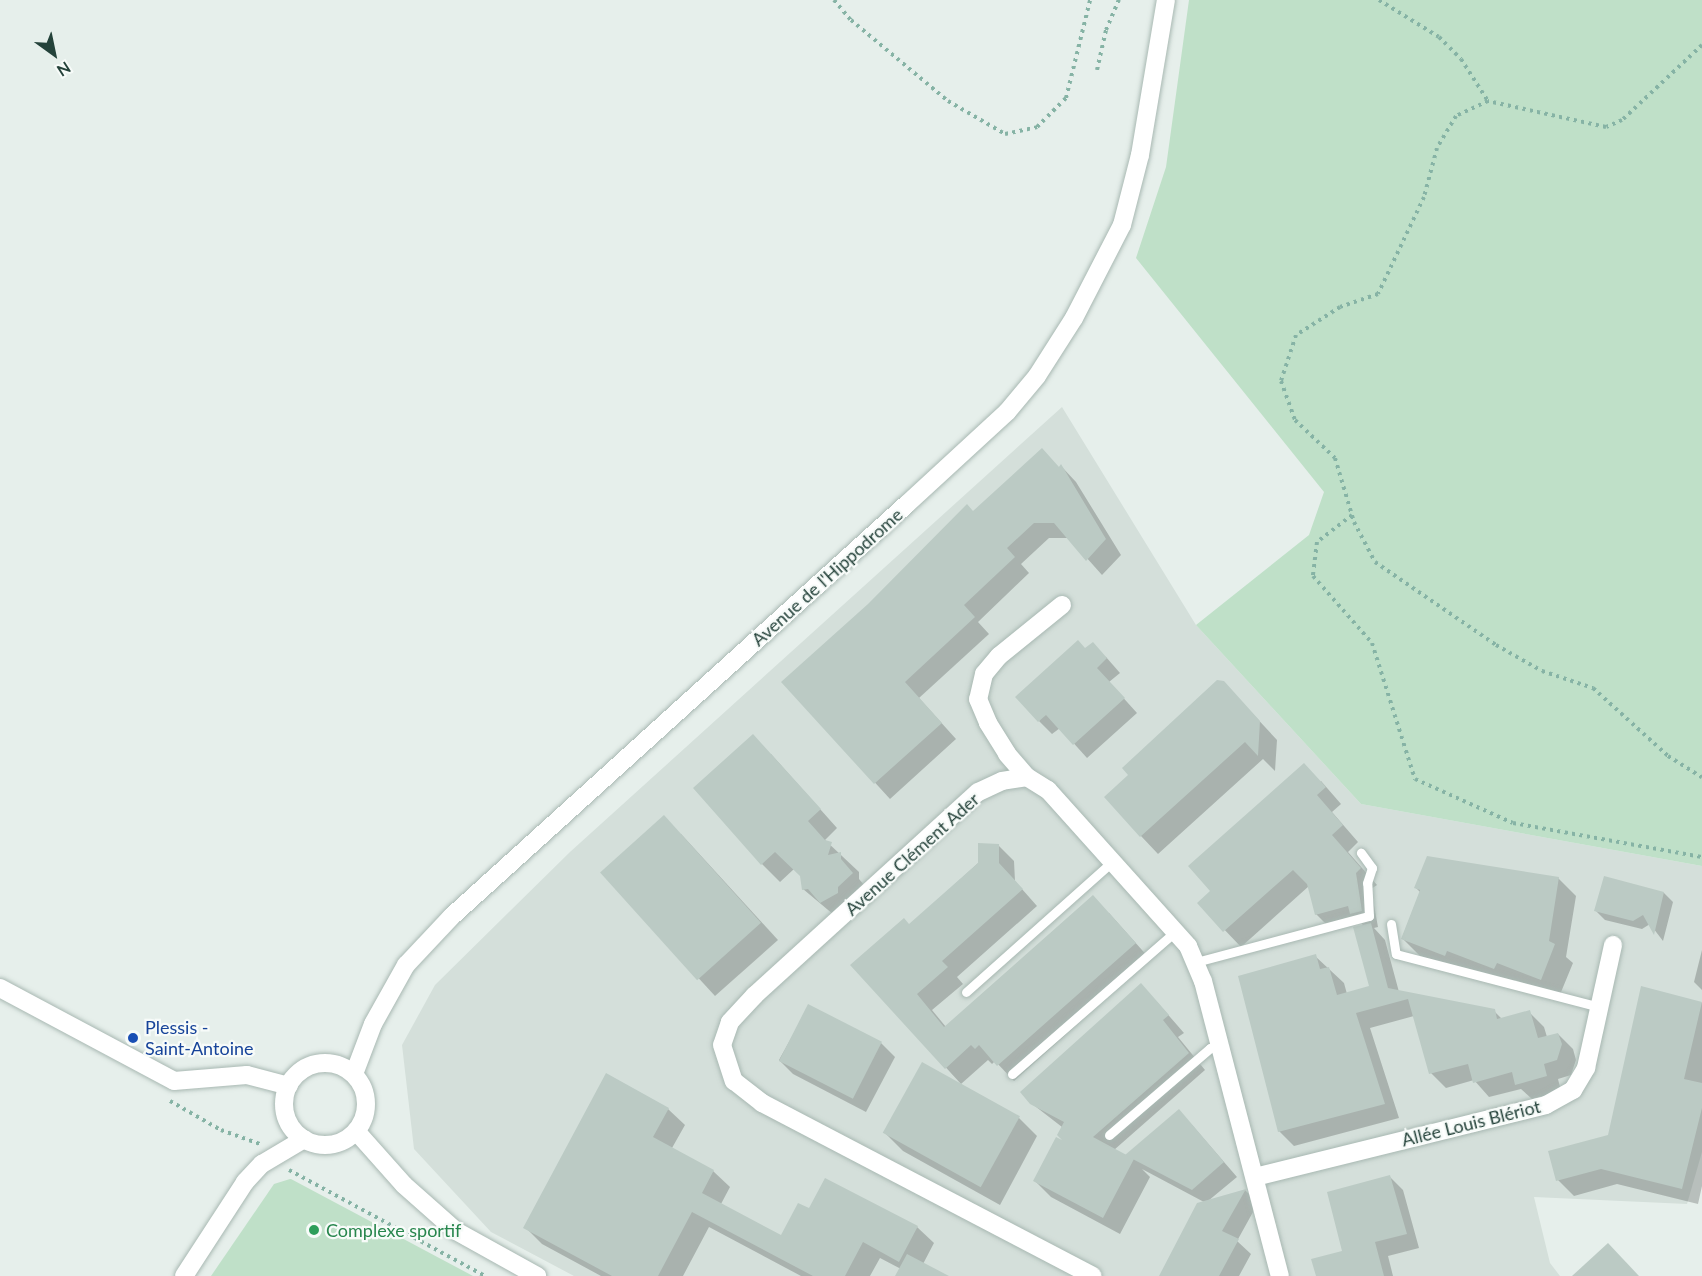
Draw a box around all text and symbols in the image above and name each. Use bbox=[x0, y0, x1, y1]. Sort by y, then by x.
north arrow bbox=[24, 24, 84, 84]
text: N bbox=[54, 58, 74, 81]
street label: Avenue de l'Hippodrome bbox=[747, 504, 907, 650]
street label: Avenue Clément Ader bbox=[840, 788, 984, 920]
place label: Plessis - Saint-Antoine bbox=[145, 1017, 254, 1060]
marker: Plessis - Saint-Antoine bbox=[126, 1031, 140, 1045]
street label: Allée Louis Blériot bbox=[1399, 1095, 1543, 1151]
place label: Complexe sportif bbox=[326, 1219, 461, 1241]
marker: Complexe sportif bbox=[307, 1223, 321, 1237]

